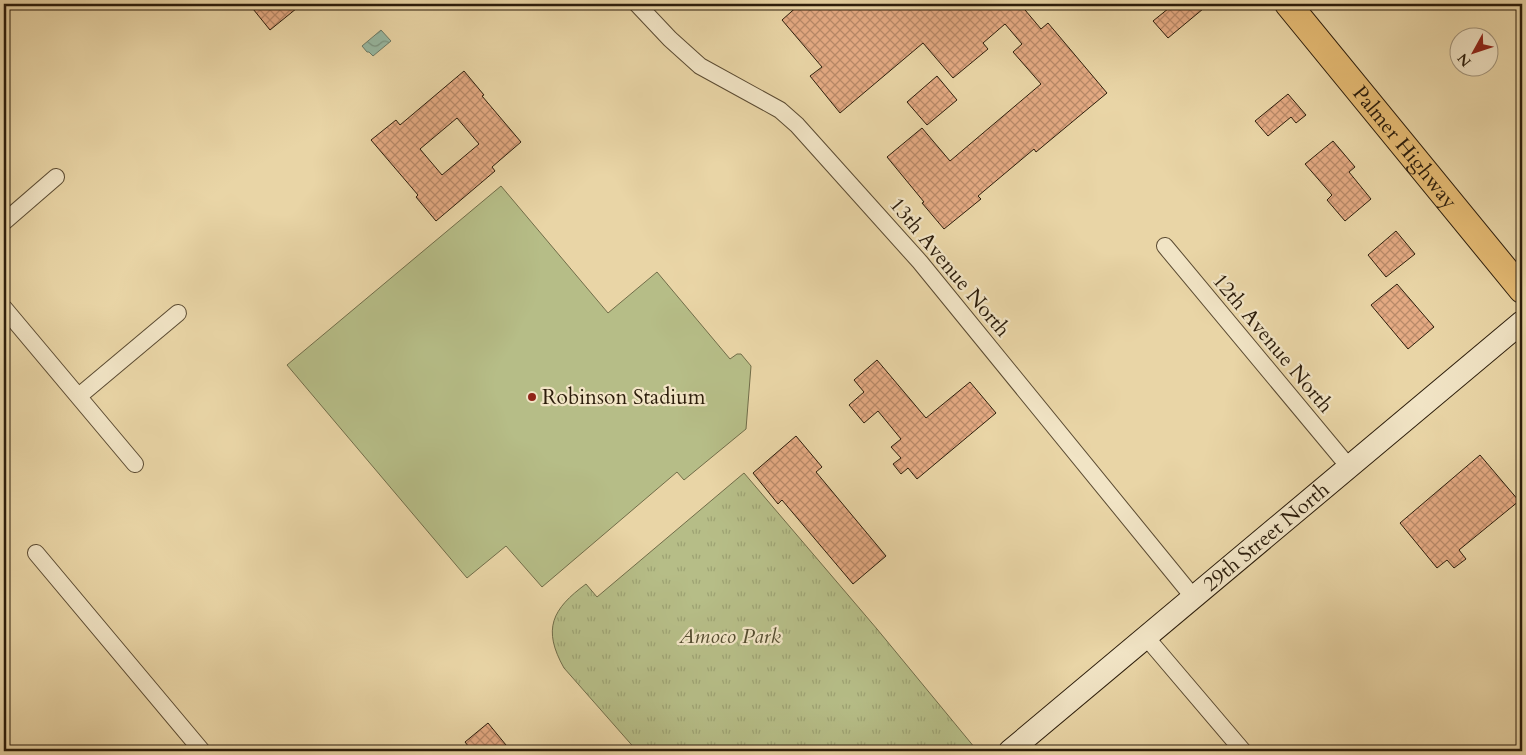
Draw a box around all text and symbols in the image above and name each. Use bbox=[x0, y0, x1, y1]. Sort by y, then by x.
north arrow bbox=[1448, 28, 1498, 78]
text: N bbox=[1453, 49, 1476, 71]
street label: Palmer Highway bbox=[1346, 80, 1464, 215]
street label: 13th Avenue North bbox=[883, 191, 1017, 344]
street label: 12th Avenue North bbox=[1206, 267, 1340, 420]
place label: Robinson Stadium bbox=[542, 383, 706, 412]
marker: Robinson Stadium bbox=[526, 391, 538, 403]
street label: 29th Street North bbox=[1197, 475, 1336, 598]
park label: Amoco Park bbox=[678, 622, 782, 651]

